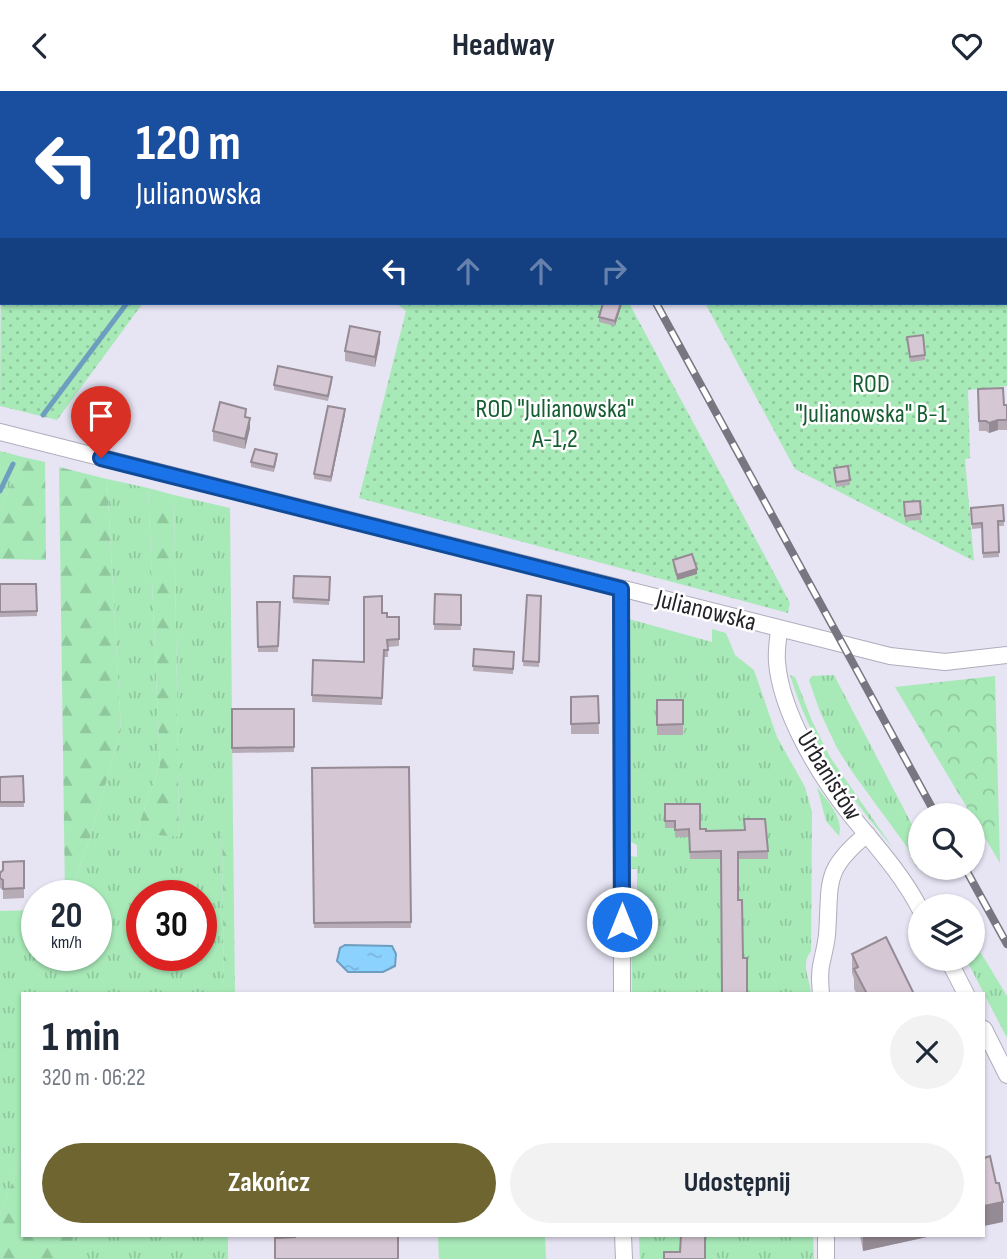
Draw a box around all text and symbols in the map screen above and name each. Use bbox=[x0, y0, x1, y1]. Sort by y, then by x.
text: Headway bbox=[452, 26, 555, 65]
icon: back bbox=[21, 27, 59, 65]
icon: heart bbox=[948, 27, 986, 65]
text: 120 m bbox=[136, 115, 241, 174]
icon: left bbox=[21, 119, 112, 210]
text: Julianowska bbox=[136, 175, 262, 214]
icon: left bbox=[376, 252, 414, 290]
icon: ahead bbox=[449, 252, 487, 290]
icon: ahead bbox=[522, 252, 560, 290]
icon: right bbox=[595, 252, 633, 290]
park label: ROD "Julianowska" B-1 bbox=[795, 369, 947, 430]
pin bbox=[71, 386, 131, 458]
park label: ROD "Julianowska" A-1,2 bbox=[476, 394, 634, 455]
icon: arrive bbox=[82, 397, 120, 435]
street label: Julianowska bbox=[652, 583, 759, 638]
street label: Urbanistów bbox=[790, 726, 869, 827]
map controls bbox=[908, 803, 985, 971]
button: search bbox=[908, 803, 985, 880]
speed limit sign: 30 bbox=[126, 880, 217, 971]
position arrow bbox=[585, 885, 659, 959]
button: layers bbox=[908, 894, 985, 971]
text: 20 bbox=[51, 895, 83, 938]
text: km/h bbox=[51, 932, 82, 953]
text: 1 min bbox=[42, 1012, 120, 1063]
button: close bbox=[890, 1015, 964, 1089]
text: 320 m · 06:22 bbox=[42, 1064, 145, 1092]
button: Zakończ bbox=[42, 1143, 496, 1223]
button: Udostępnij bbox=[510, 1143, 964, 1223]

